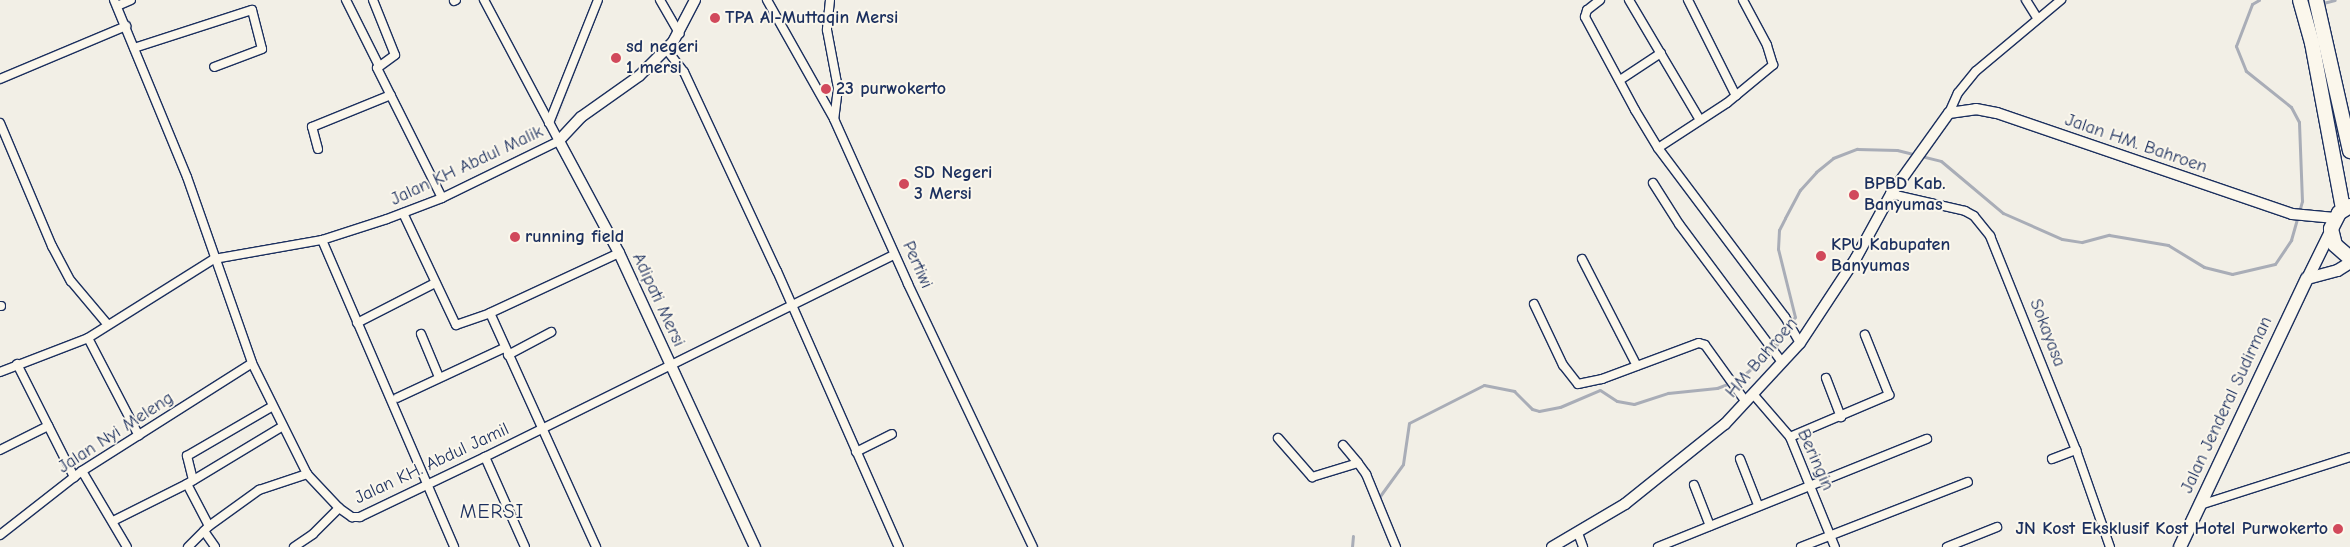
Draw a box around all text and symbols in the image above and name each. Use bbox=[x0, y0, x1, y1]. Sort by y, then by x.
place label: TPA Al-Muttaqin Mersi bbox=[725, 7, 898, 29]
marker: TPA Al-Muttaqin Mersi bbox=[709, 12, 721, 24]
place label: sd negeri 1 mersi bbox=[626, 37, 698, 80]
marker: sd negeri 1 mersi bbox=[610, 52, 622, 64]
place label: 23 purwokerto bbox=[836, 78, 946, 100]
marker: 23 purwokerto bbox=[820, 83, 832, 95]
street label: Jalan HM. Bahroen bbox=[2062, 110, 2210, 178]
street label: Jalan KH Abdul Malik bbox=[387, 121, 547, 211]
place label: SD Negeri 3 Mersi bbox=[914, 163, 992, 205]
place label: BPBD Kab. Banyumas bbox=[1864, 174, 1946, 216]
marker: SD Negeri 3 Mersi bbox=[898, 178, 910, 190]
marker: BPBD Kab. Banyumas bbox=[1848, 189, 1860, 201]
place label: running field bbox=[525, 226, 624, 248]
marker: running field bbox=[509, 231, 521, 243]
place label: KPU Kabupaten Banyumas bbox=[1831, 235, 1950, 278]
street label: Pertiwi bbox=[897, 238, 937, 292]
street label: Adipati Mersi bbox=[627, 250, 689, 350]
marker: KPU Kabupaten Banyumas bbox=[1815, 250, 1827, 262]
street label: Sokayasa bbox=[2024, 296, 2070, 370]
street label: HM Bahroen bbox=[1721, 313, 1803, 403]
street label: Jalan Jenderal Sudirman bbox=[2177, 313, 2277, 497]
street label: Jalan Nyi Meleng bbox=[54, 388, 178, 478]
street label: Jalan KH. Abdul Jamil bbox=[351, 419, 513, 509]
street label: Beringin bbox=[1792, 426, 1838, 494]
district label: MERSI bbox=[459, 499, 525, 523]
place label: JN Kost Eksklusif Kost Hotel Purwokerto bbox=[2016, 518, 2328, 540]
marker: JN Kost Eksklusif Kost Hotel Purwokerto bbox=[2332, 523, 2344, 535]

